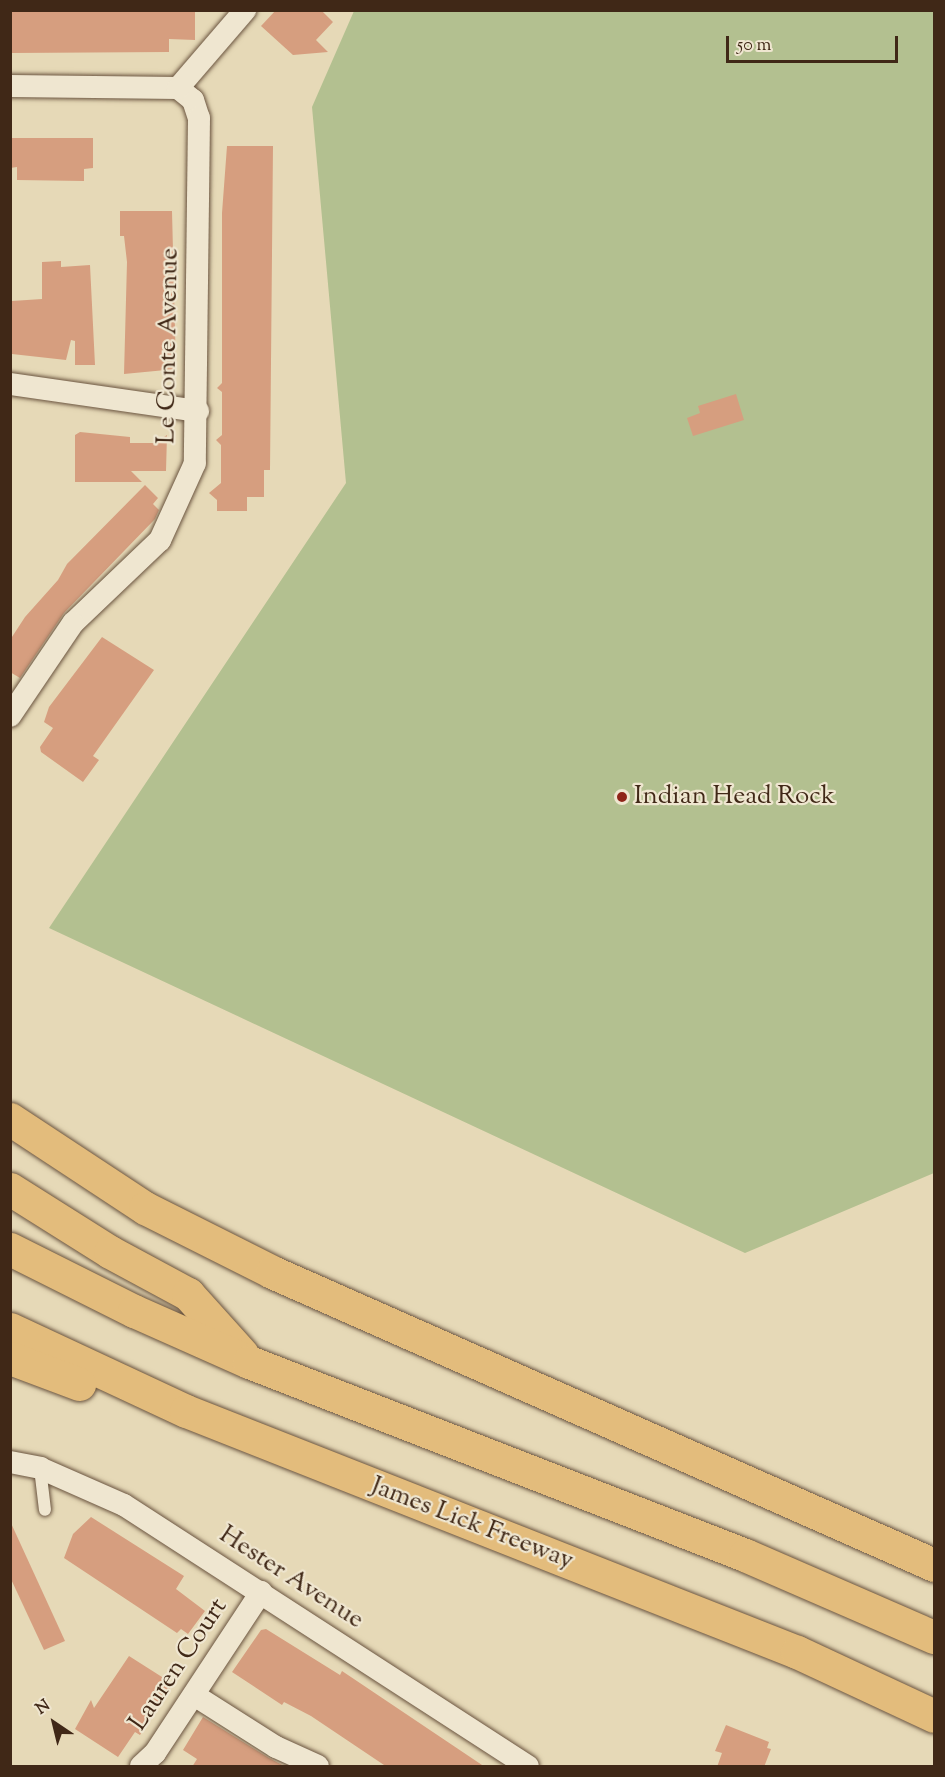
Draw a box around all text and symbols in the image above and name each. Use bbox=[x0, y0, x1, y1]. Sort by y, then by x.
scale bar bbox=[729, 24, 902, 62]
text: 50 m bbox=[737, 33, 771, 59]
street label: Le Conte Avenue bbox=[152, 248, 186, 444]
place label: Indian Head Rock bbox=[634, 781, 835, 813]
marker: Indian Head Rock bbox=[615, 790, 629, 804]
street label: James Lick Freeway bbox=[366, 1471, 578, 1577]
street label: Hester Avenue bbox=[213, 1520, 369, 1636]
street label: Lauren Court bbox=[123, 1593, 235, 1737]
north arrow bbox=[24, 1693, 84, 1753]
text: N bbox=[32, 1695, 55, 1721]

